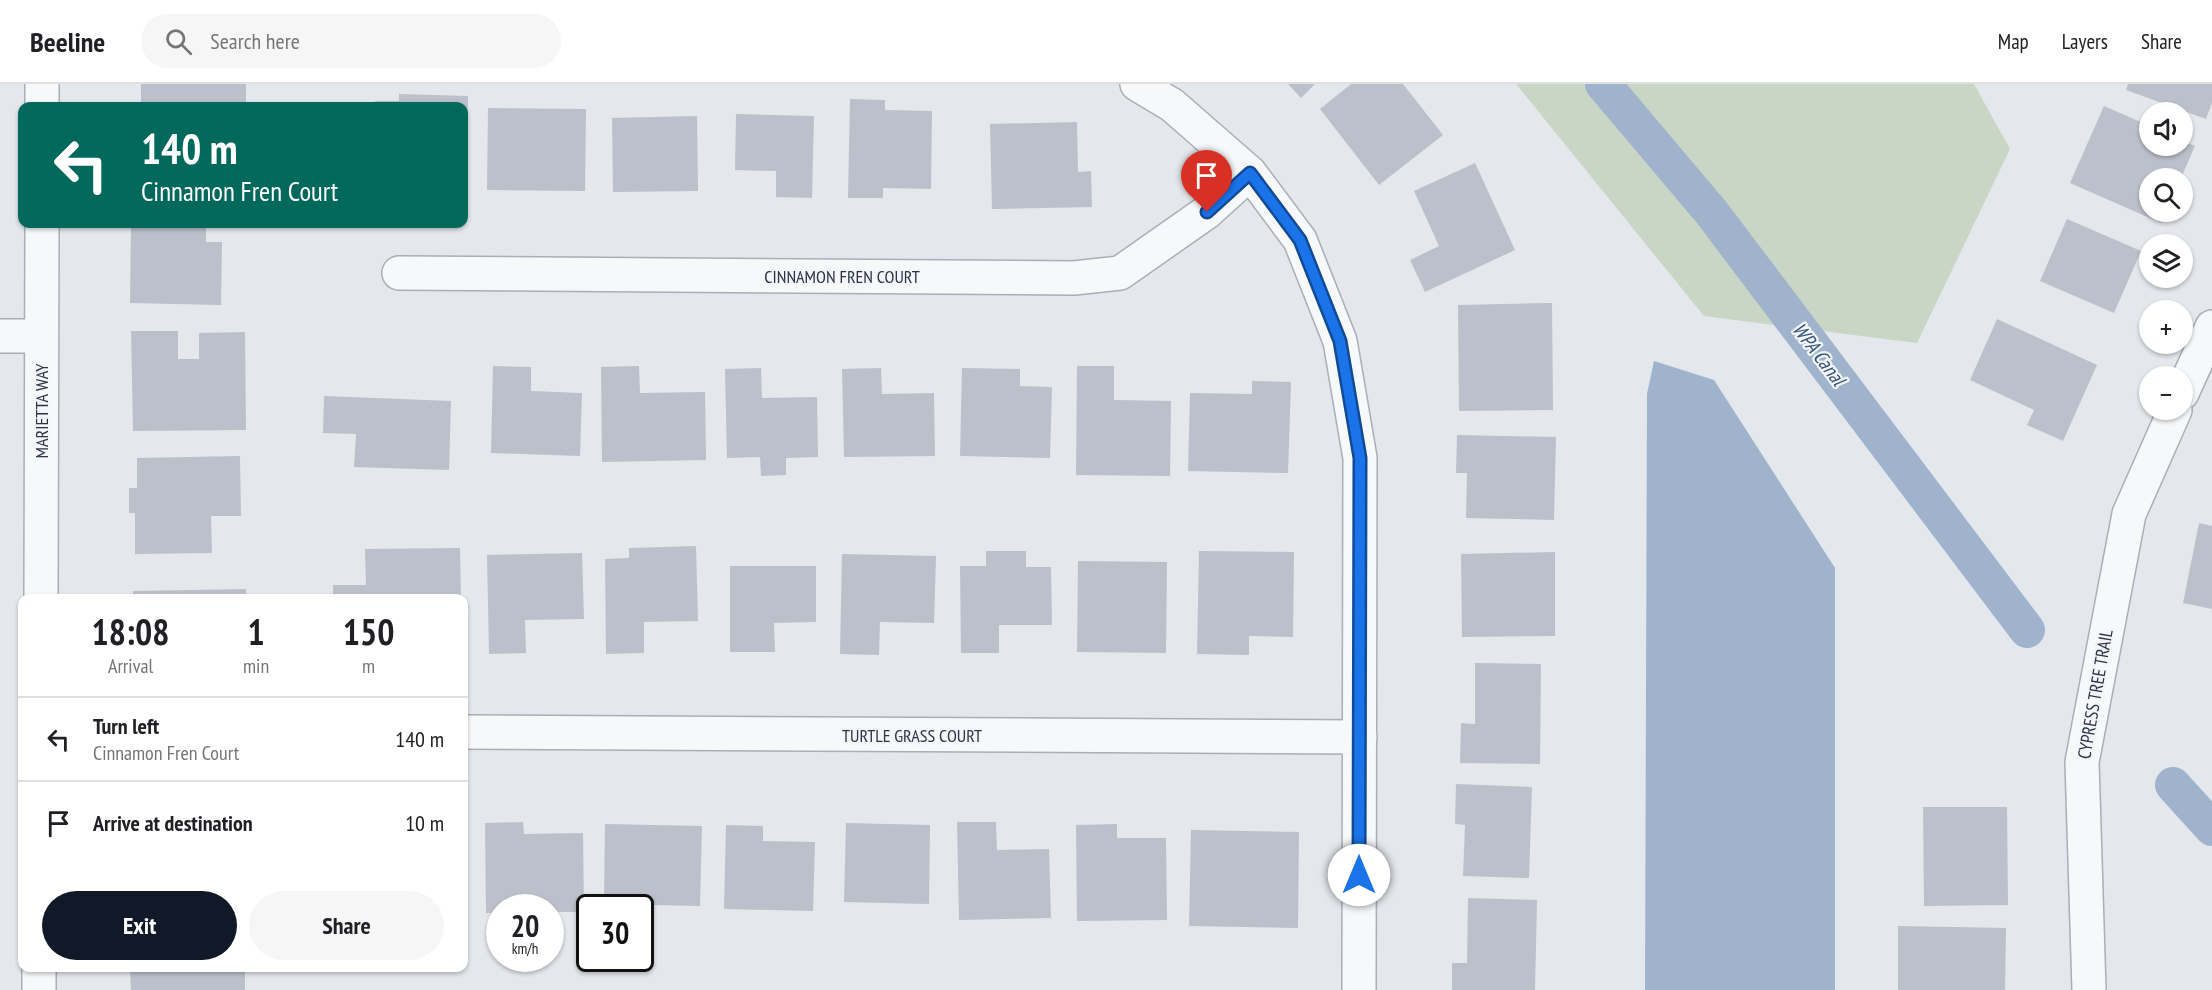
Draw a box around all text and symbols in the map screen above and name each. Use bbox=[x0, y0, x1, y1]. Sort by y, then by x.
search box bbox=[141, 14, 561, 68]
text: Beeline bbox=[30, 23, 105, 60]
icon: search bbox=[162, 25, 195, 58]
text: Search here bbox=[210, 27, 300, 55]
text: Map bbox=[1998, 28, 2029, 55]
text: Layers bbox=[2062, 28, 2108, 55]
text: Share bbox=[2141, 28, 2182, 55]
map controls bbox=[2139, 102, 2193, 420]
button: sound bbox=[2139, 102, 2193, 156]
text: 140 m bbox=[141, 121, 238, 176]
icon: left bbox=[42, 126, 120, 204]
pin bbox=[1181, 150, 1232, 212]
icon: arrive bbox=[1190, 159, 1223, 192]
button: search bbox=[2139, 168, 2193, 222]
text: Cinnamon Fren Court bbox=[141, 174, 338, 208]
button: layers bbox=[2139, 234, 2193, 288]
street label: CINNAMON FREN COURT bbox=[764, 265, 920, 288]
button: + bbox=[2139, 300, 2193, 354]
water label: WPA Canal bbox=[1787, 317, 1853, 393]
street label: MARIETTA WAY bbox=[30, 363, 53, 458]
button: − bbox=[2139, 366, 2193, 420]
text: 18:08 bbox=[92, 608, 169, 655]
text: 1 bbox=[247, 608, 265, 655]
text: 150 bbox=[343, 608, 394, 655]
street label: CYPRESS TREE TRAIL bbox=[2072, 627, 2118, 761]
text: Arrival bbox=[108, 653, 153, 679]
text: min bbox=[243, 653, 269, 679]
text: m bbox=[362, 653, 375, 679]
text: Turn left bbox=[93, 712, 159, 740]
icon: left bbox=[42, 723, 75, 756]
street label: TURTLE GRASS COURT bbox=[842, 724, 982, 747]
text: 140 m bbox=[395, 725, 444, 753]
text: Cinnamon Fren Court bbox=[93, 740, 239, 766]
icon: arrive bbox=[42, 807, 75, 840]
text: Arrive at destination bbox=[93, 809, 253, 837]
text: 10 m bbox=[405, 809, 444, 837]
position arrow bbox=[1327, 843, 1391, 907]
button: Exit bbox=[42, 891, 237, 960]
button: Share bbox=[249, 891, 444, 960]
speed limit sign: 30 bbox=[576, 894, 654, 972]
text: 20 bbox=[511, 906, 539, 945]
text: km/h bbox=[512, 939, 538, 958]

